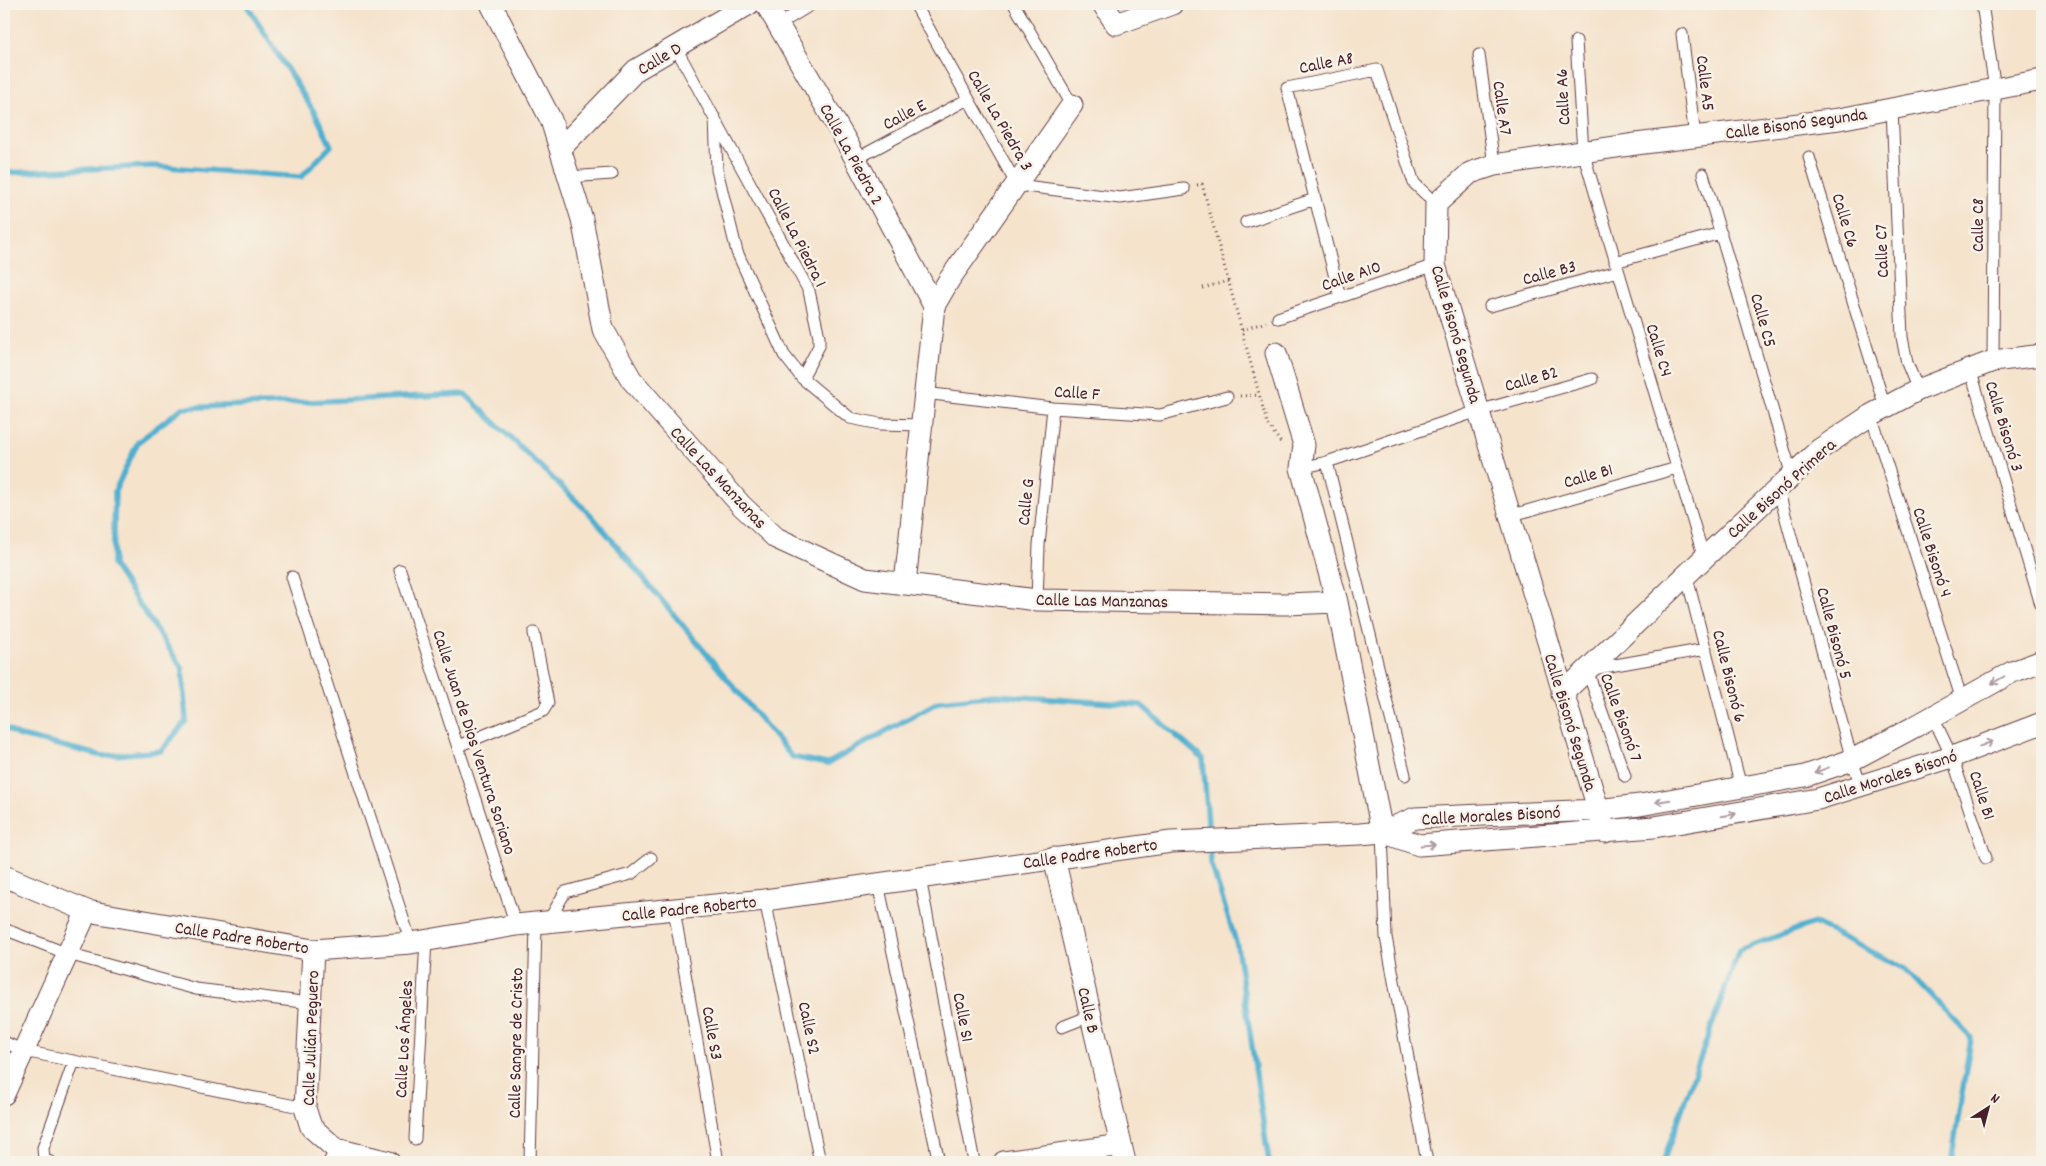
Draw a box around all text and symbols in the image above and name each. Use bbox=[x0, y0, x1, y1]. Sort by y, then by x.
street label: Calle D bbox=[634, 37, 687, 83]
street label: Calle A8 bbox=[1297, 47, 1356, 82]
street label: Calle A5 bbox=[1688, 54, 1719, 113]
street label: Calle La Piedra 3 bbox=[960, 66, 1038, 176]
street label: Calle A6 bbox=[1551, 68, 1578, 126]
street label: Calle A7 bbox=[1484, 80, 1517, 137]
street label: Calle E bbox=[879, 94, 931, 138]
street label: Calle La Piedra 2 bbox=[812, 100, 888, 211]
street label: Calle Bisonó Segunda bbox=[1724, 103, 1869, 148]
street label: Calle La Piedra 1 bbox=[760, 184, 832, 292]
street label: Calle C6 bbox=[1824, 190, 1864, 251]
street label: Calle C8 bbox=[1967, 198, 1992, 252]
street label: Calle C7 bbox=[1870, 224, 1897, 278]
street label: Calle B3 bbox=[1520, 255, 1579, 294]
street label: Calle A10 bbox=[1319, 256, 1385, 299]
street label: Calle Bisonó Segunda bbox=[1423, 263, 1486, 407]
street label: Calle C5 bbox=[1742, 291, 1781, 351]
street label: Calle C4 bbox=[1638, 321, 1678, 380]
street label: Calle B2 bbox=[1502, 361, 1561, 400]
street label: Calle Bisonó 3 bbox=[1977, 378, 2028, 475]
street label: Calle F bbox=[1053, 380, 1101, 409]
street label: Calle Las Manzanas bbox=[663, 422, 771, 536]
street label: Calle Bisonó Primera bbox=[1723, 434, 1843, 546]
street label: Calle B1 bbox=[1561, 458, 1616, 496]
street label: Calle G bbox=[1013, 478, 1042, 527]
street label: Calle Bisonó 4 bbox=[1904, 505, 1957, 601]
street label: Calle Bisonó 5 bbox=[1808, 585, 1857, 682]
street label: Calle Las Manzanas bbox=[1036, 589, 1168, 616]
street label: Calle Juan de Dios Ventura Soriano bbox=[424, 627, 521, 858]
street label: Calle Bisonó 6 bbox=[1704, 628, 1751, 726]
street label: Calle Bisonó Segunda bbox=[1536, 651, 1602, 795]
street label: Calle Bisonó 7 bbox=[1592, 670, 1647, 766]
one-way arrow bbox=[1990, 675, 2005, 685]
one-way arrow bbox=[1978, 739, 1993, 748]
street label: Calle Morales Bisonó bbox=[1821, 745, 1961, 812]
one-way arrow bbox=[1815, 766, 1830, 775]
street label: Calle B1 bbox=[1961, 768, 2000, 824]
one-way arrow bbox=[1655, 797, 1671, 807]
street label: Calle Morales Bisonó bbox=[1421, 801, 1561, 834]
one-way arrow bbox=[1720, 809, 1736, 819]
street label: Calle Padre Roberto bbox=[1021, 834, 1159, 877]
one-way arrow bbox=[1420, 840, 1436, 849]
street label: Calle Padre Roberto bbox=[621, 891, 758, 930]
street label: Calle Padre Roberto bbox=[173, 917, 311, 962]
street label: Calle Sangre de Cristo bbox=[504, 967, 531, 1119]
street label: Calle Julián Peguero bbox=[298, 970, 327, 1106]
street label: Calle Los Ángeles bbox=[390, 979, 421, 1099]
street label: Calle B bbox=[1069, 985, 1104, 1036]
street label: Calle S1 bbox=[945, 991, 979, 1044]
street label: Calle S2 bbox=[790, 1000, 825, 1057]
street label: Calle S3 bbox=[694, 1005, 728, 1062]
north arrow bbox=[1964, 1084, 2014, 1134]
text: N bbox=[1986, 1089, 2003, 1109]

